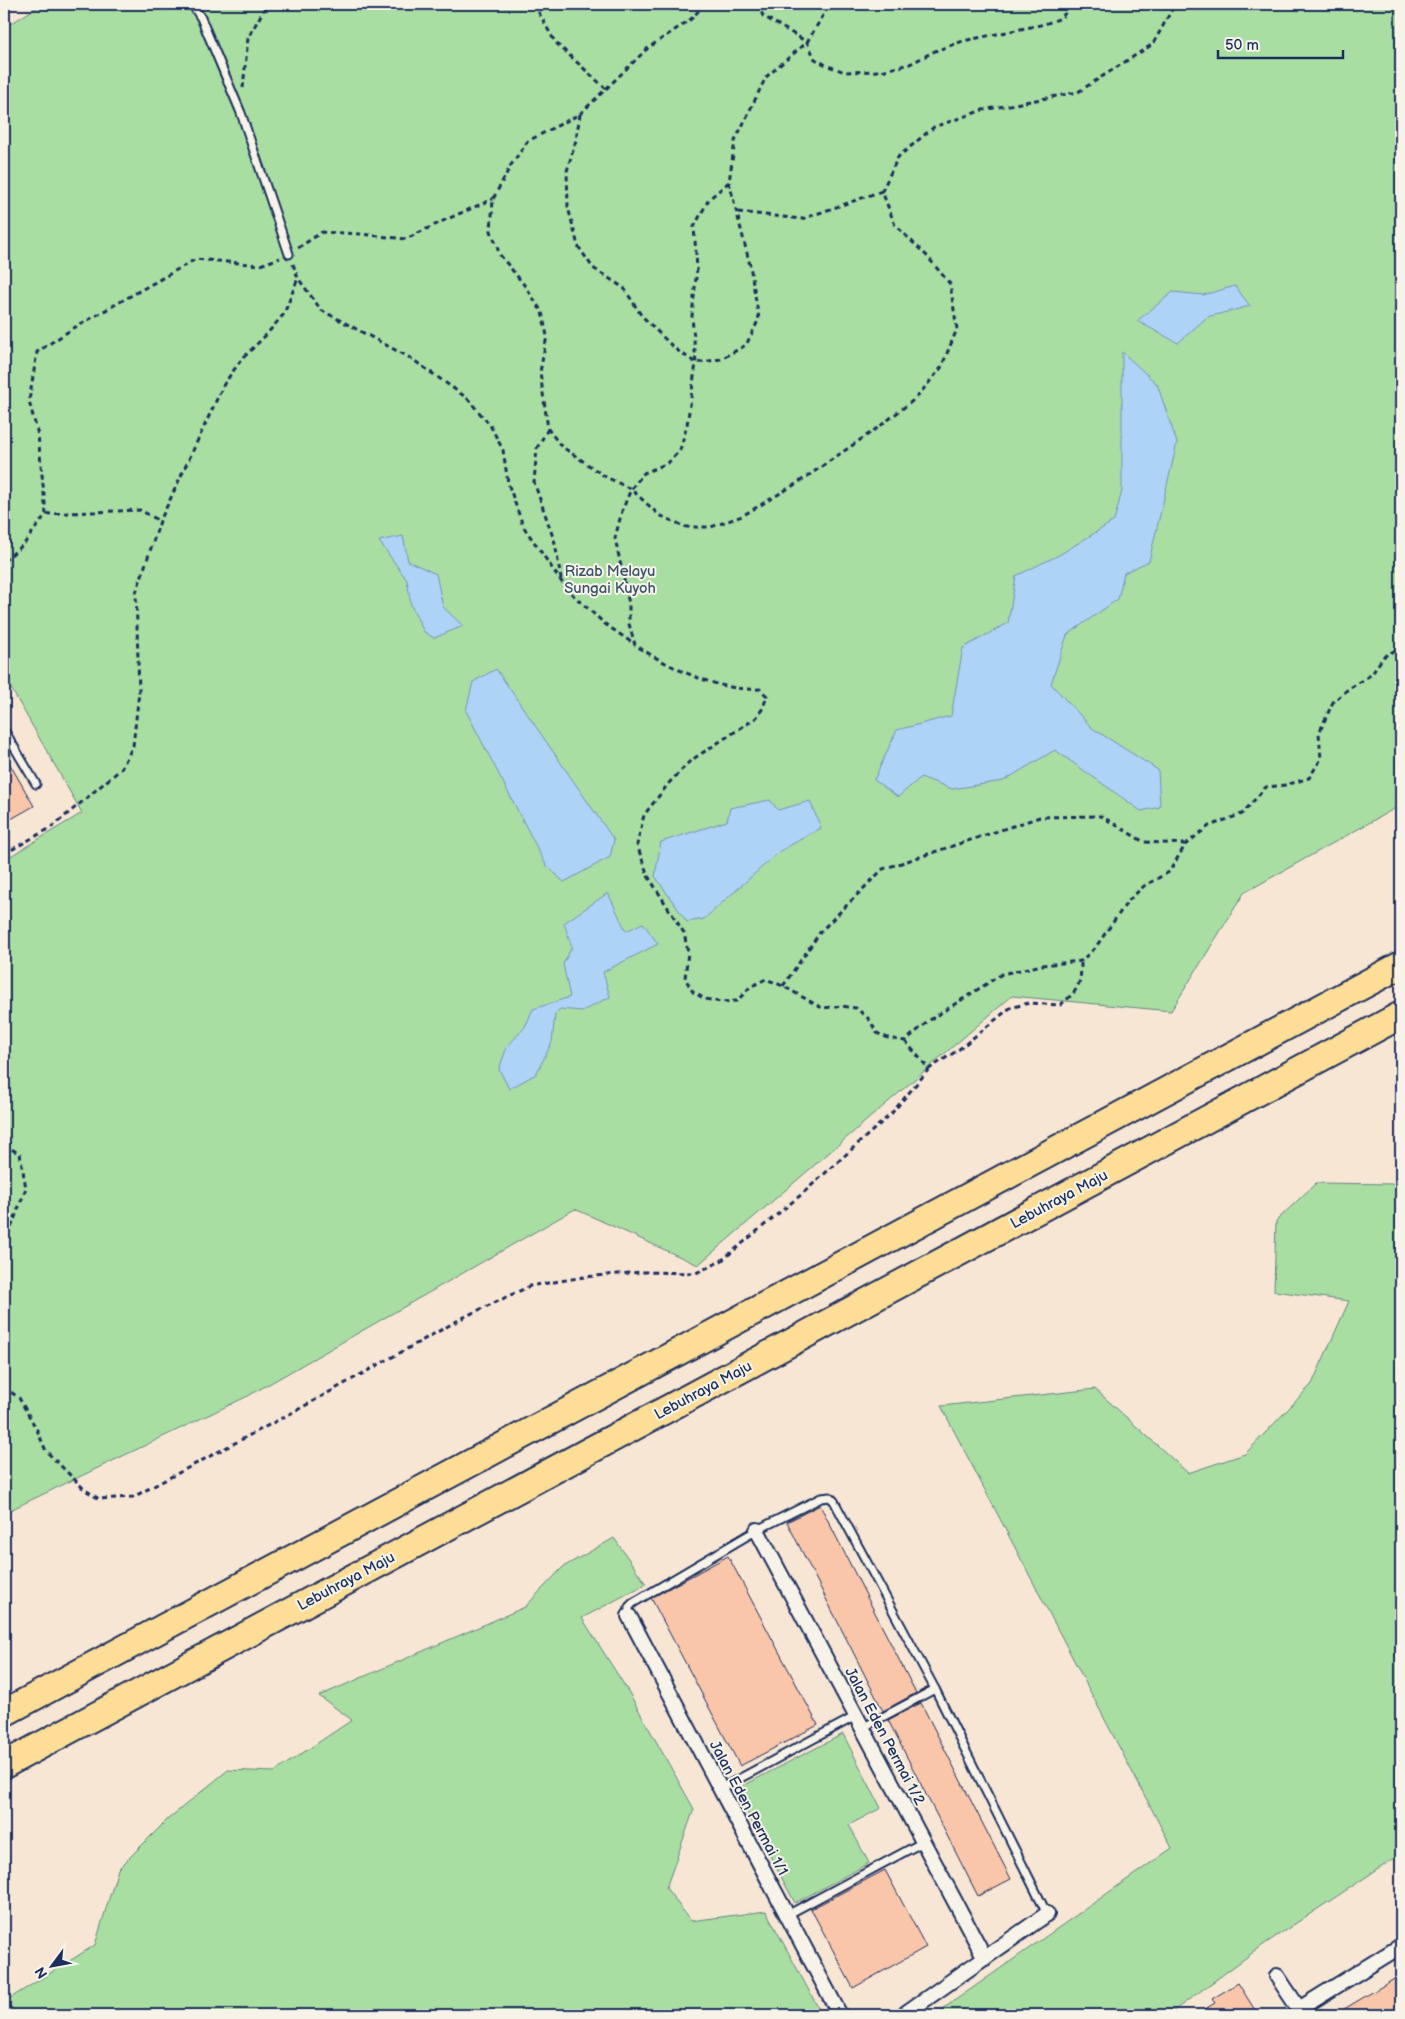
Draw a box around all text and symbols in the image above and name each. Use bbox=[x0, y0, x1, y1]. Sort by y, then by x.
scale bar bbox=[1218, 28, 1342, 60]
text: 50 m bbox=[1225, 36, 1259, 55]
park label: Rizab Melayu Sungai Kuyoh bbox=[564, 562, 656, 598]
street label: Lebuhraya Maju bbox=[1007, 1166, 1111, 1233]
street label: Lebuhraya Maju bbox=[651, 1357, 755, 1424]
street label: Lebuhraya Maju bbox=[294, 1548, 398, 1615]
street label: Jalan Eden Permai 1/2 bbox=[840, 1664, 929, 1808]
street label: Jalan Eden Permai 1/1 bbox=[705, 1737, 792, 1879]
north arrow bbox=[28, 1942, 78, 1992]
text: N bbox=[31, 1964, 51, 1982]

